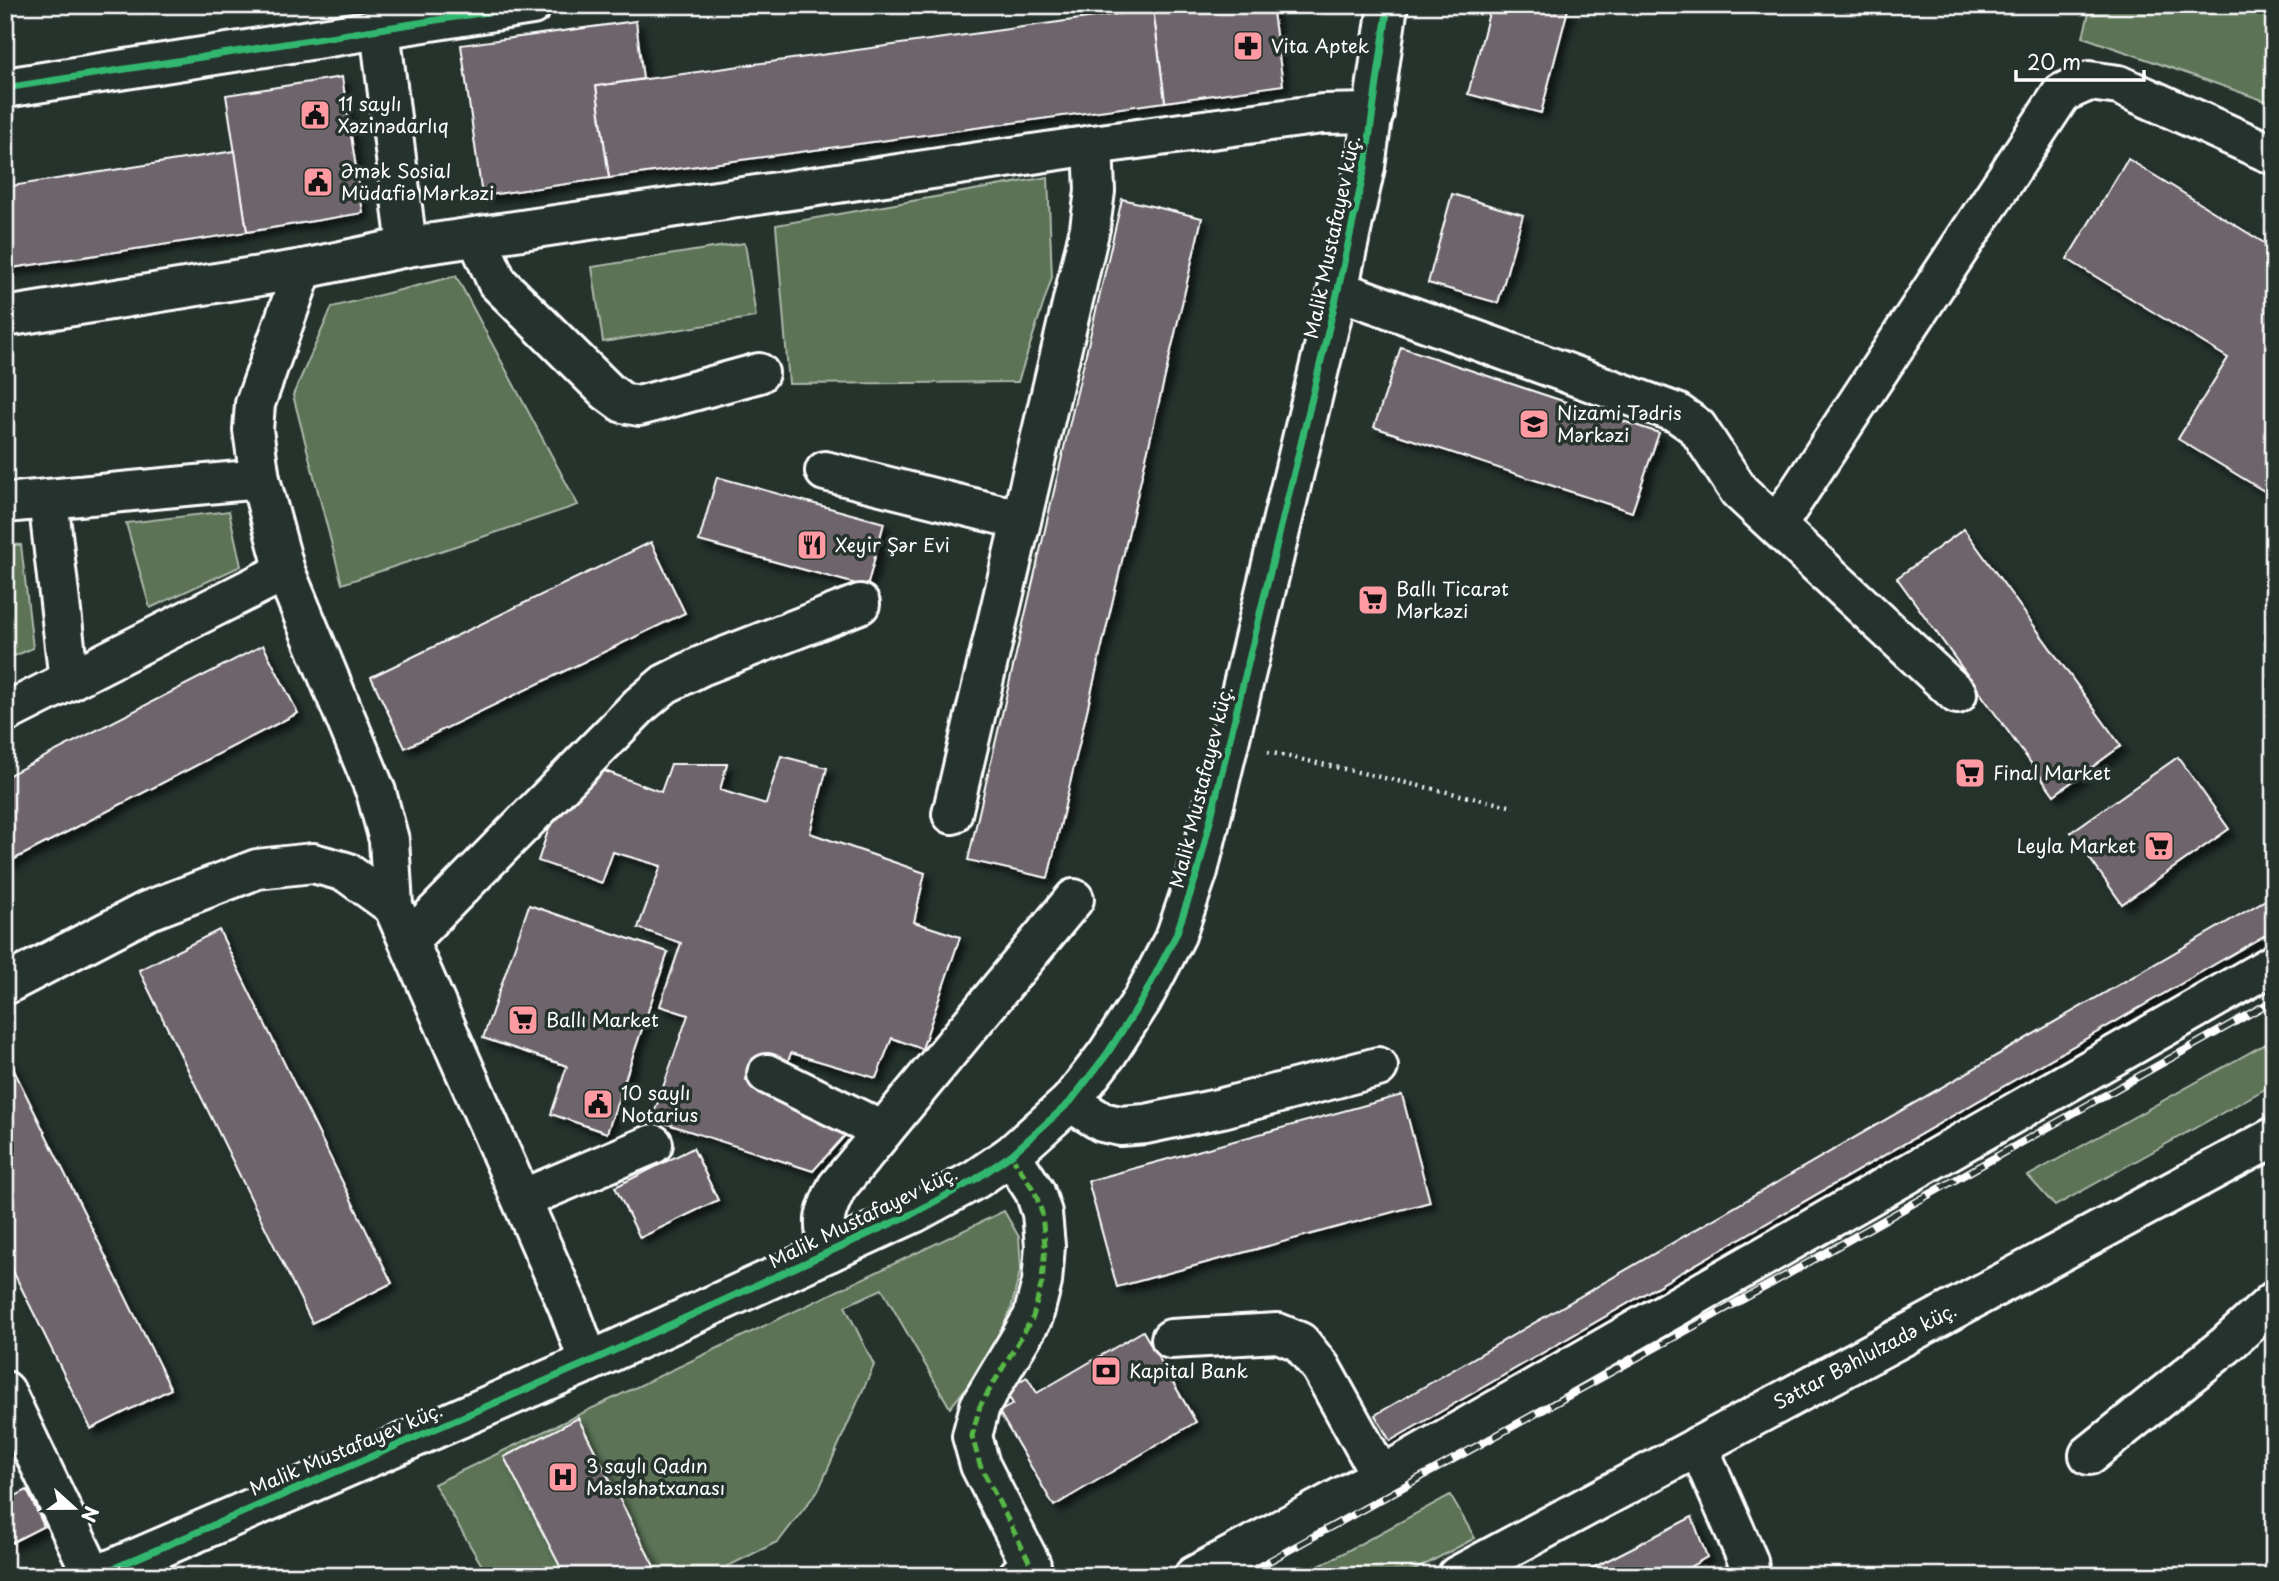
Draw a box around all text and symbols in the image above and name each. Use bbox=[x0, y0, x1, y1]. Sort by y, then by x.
pharmacy icon: Vita Aptek bbox=[1231, 29, 1265, 63]
place label: Vita Aptek bbox=[1271, 31, 1370, 59]
scale bar bbox=[2016, 38, 2144, 82]
text: 20 m bbox=[2027, 45, 2081, 77]
place label: 11 saylı Xəzinədarlıq bbox=[338, 89, 449, 139]
public building icon: 11 saylı Xəzinədarlıq bbox=[298, 98, 332, 132]
street label: Malik Mustafayev küç. bbox=[1296, 133, 1366, 341]
place label: Əmək Sosial Müdafiə Mərkəzi bbox=[341, 156, 494, 206]
public building icon: Əmək Sosial Müdafiə Mərkəzi bbox=[301, 165, 335, 199]
place label: Nizami Tədris Mərkəzi bbox=[1557, 398, 1682, 448]
school or university icon: Nizami Tədris Mərkəzi bbox=[1517, 407, 1551, 441]
restaurant icon: Xeyir Şər Evi bbox=[795, 528, 829, 562]
place label: Xeyir Şər Evi bbox=[835, 530, 950, 558]
place label: Ballı Ticarət Mərkəzi bbox=[1396, 574, 1509, 624]
supermarket icon: Ballı Ticarət Mərkəzi bbox=[1356, 583, 1390, 617]
street label: Malik Mustafayev küç. bbox=[1161, 683, 1239, 891]
supermarket icon: Final Market bbox=[1953, 756, 1987, 790]
place label: Final Market bbox=[1993, 758, 2111, 786]
supermarket icon: Leyla Market bbox=[2142, 829, 2176, 863]
place label: Leyla Market bbox=[2016, 831, 2136, 859]
supermarket icon: Ballı Market bbox=[506, 1003, 540, 1037]
place label: Ballı Market bbox=[546, 1005, 659, 1033]
place label: 10 saylı Notarius bbox=[621, 1078, 698, 1128]
public building icon: 10 saylı Notarius bbox=[581, 1087, 615, 1121]
street label: Malik Mustafayev küç. bbox=[763, 1158, 962, 1274]
street label: Səttar Bəhlulzadə küç. bbox=[1768, 1295, 1961, 1415]
bank icon: Kapital Bank bbox=[1089, 1354, 1123, 1388]
place label: Kapital Bank bbox=[1129, 1356, 1249, 1384]
street label: Malik Mustafayev küç. bbox=[245, 1395, 446, 1501]
place label: 3 saylı Qadın Məsləhətxanası bbox=[586, 1451, 725, 1501]
hospital icon: 3 saylı Qadın Məsləhətxanası bbox=[546, 1460, 580, 1494]
north arrow bbox=[38, 1472, 108, 1542]
text: N bbox=[75, 1502, 107, 1526]

